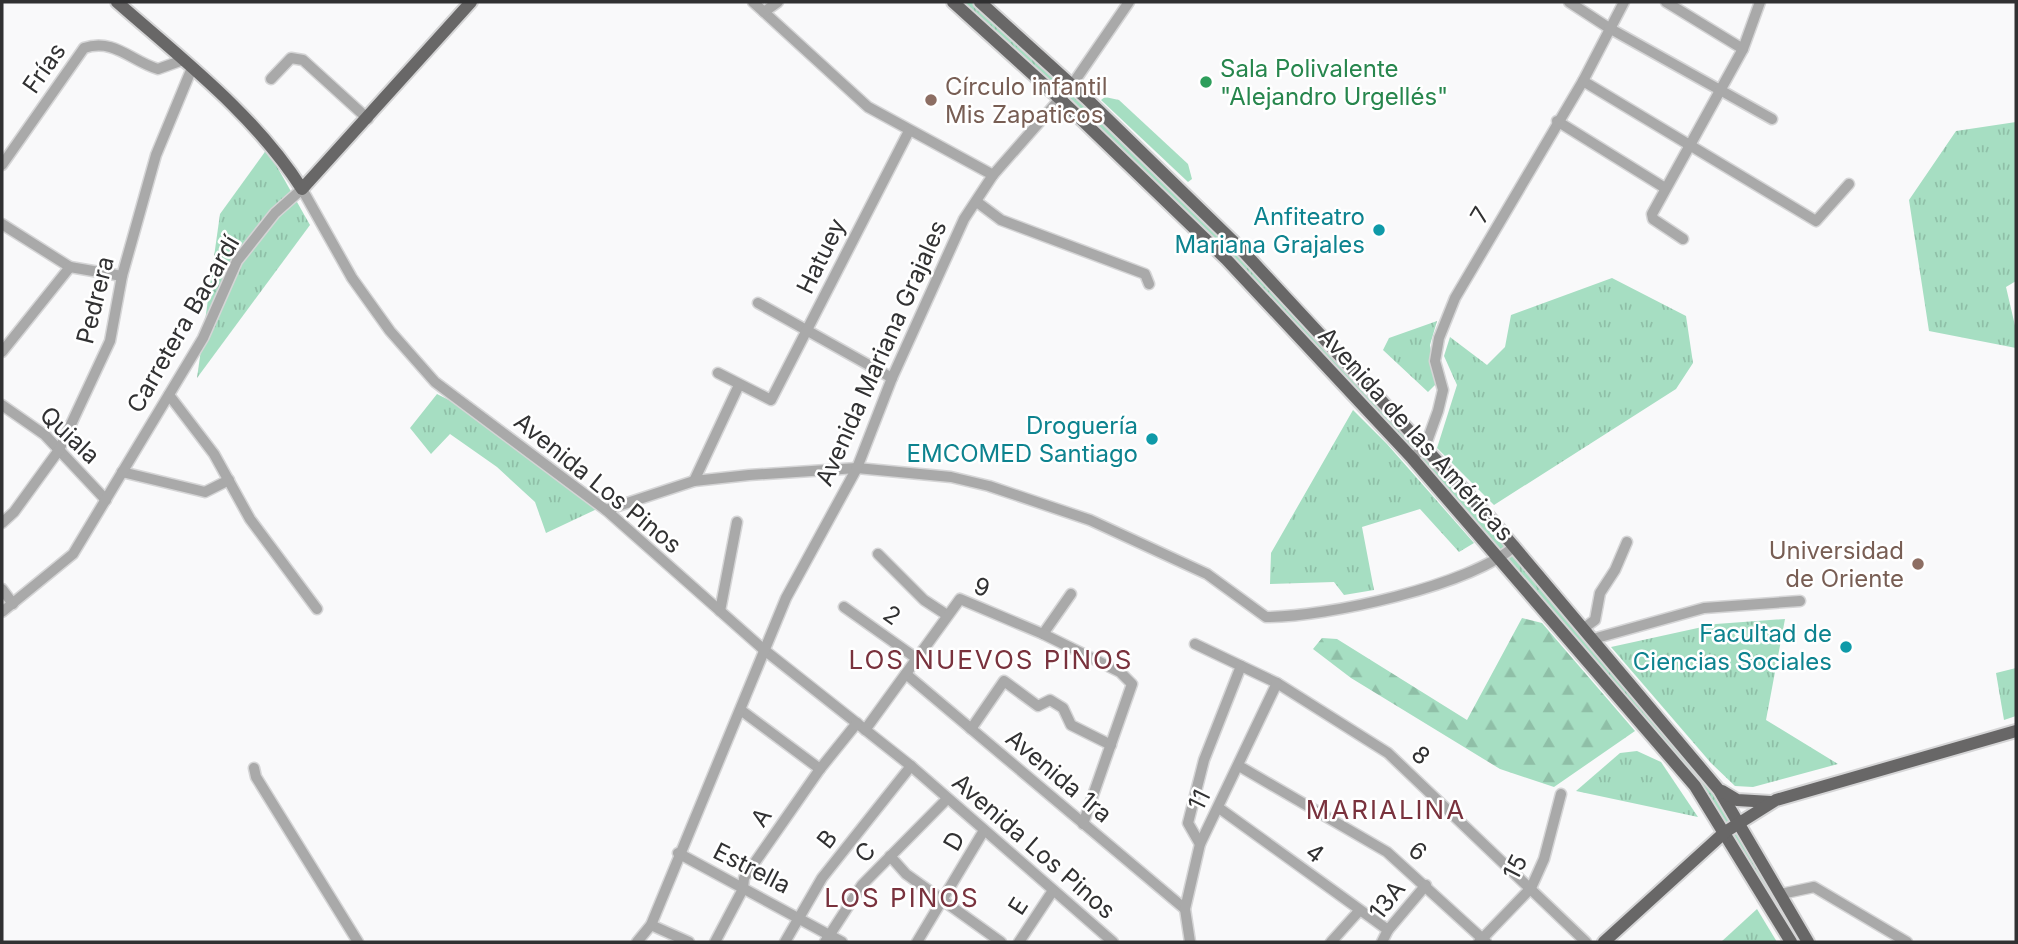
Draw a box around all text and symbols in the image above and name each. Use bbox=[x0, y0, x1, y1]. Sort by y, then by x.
street label: Frías bbox=[16, 37, 72, 99]
place label: Sala Polivalente "Alejandro Urgellés" bbox=[1220, 54, 1448, 111]
place label: Círculo infantil Mis Zapaticos bbox=[945, 72, 1107, 129]
marker: Sala Polivalente "Alejandro Urgellés" bbox=[1198, 74, 1214, 90]
marker: Círculo infantil Mis Zapaticos bbox=[923, 92, 939, 108]
place label: Anfiteatro Mariana Grajales bbox=[1175, 202, 1365, 259]
street label: 7 bbox=[1464, 202, 1496, 228]
street label: Hatuey bbox=[790, 214, 852, 298]
street label: Avenida Mariana Grajales bbox=[809, 216, 953, 490]
marker: Anfiteatro Mariana Grajales bbox=[1371, 222, 1387, 238]
street label: Carretera Bacardí bbox=[121, 230, 246, 418]
street label: Pedrera bbox=[70, 253, 120, 347]
street label: Avenida de las Américas bbox=[1312, 321, 1520, 547]
street label: Quiala bbox=[34, 400, 106, 470]
street label: Avenida Los Pinos bbox=[509, 407, 687, 559]
place label: Droguería EMCOMED Santiago bbox=[907, 411, 1138, 468]
marker: Droguería EMCOMED Santiago bbox=[1144, 431, 1160, 447]
place label: Universidad de Oriente bbox=[1769, 536, 1904, 593]
marker: Universidad de Oriente bbox=[1910, 556, 1926, 572]
street label: 9 bbox=[970, 571, 994, 603]
street label: 2 bbox=[878, 599, 906, 631]
place label: Facultad de Ciencias Sociales bbox=[1633, 619, 1832, 676]
marker: Facultad de Ciencias Sociales bbox=[1838, 639, 1854, 655]
district label: LOS NUEVOS PINOS bbox=[848, 644, 1134, 675]
street label: Avenida 1ra bbox=[1000, 723, 1118, 829]
street label: 8 bbox=[1406, 739, 1436, 771]
street label: Avenida Los Pinos bbox=[947, 767, 1121, 925]
street label: 11 bbox=[1182, 785, 1216, 815]
district label: MARIALINA bbox=[1306, 794, 1466, 825]
street label: A bbox=[744, 802, 778, 832]
street label: B bbox=[811, 824, 843, 854]
street label: D bbox=[937, 826, 971, 856]
street label: 6 bbox=[1403, 835, 1433, 867]
street label: Estrella bbox=[709, 836, 795, 900]
street label: C bbox=[849, 836, 881, 868]
street label: 4 bbox=[1300, 837, 1330, 869]
street label: 15 bbox=[1497, 850, 1533, 884]
street label: 13A bbox=[1363, 875, 1411, 925]
district label: LOS PINOS bbox=[824, 882, 980, 913]
street label: E bbox=[1002, 892, 1034, 920]

